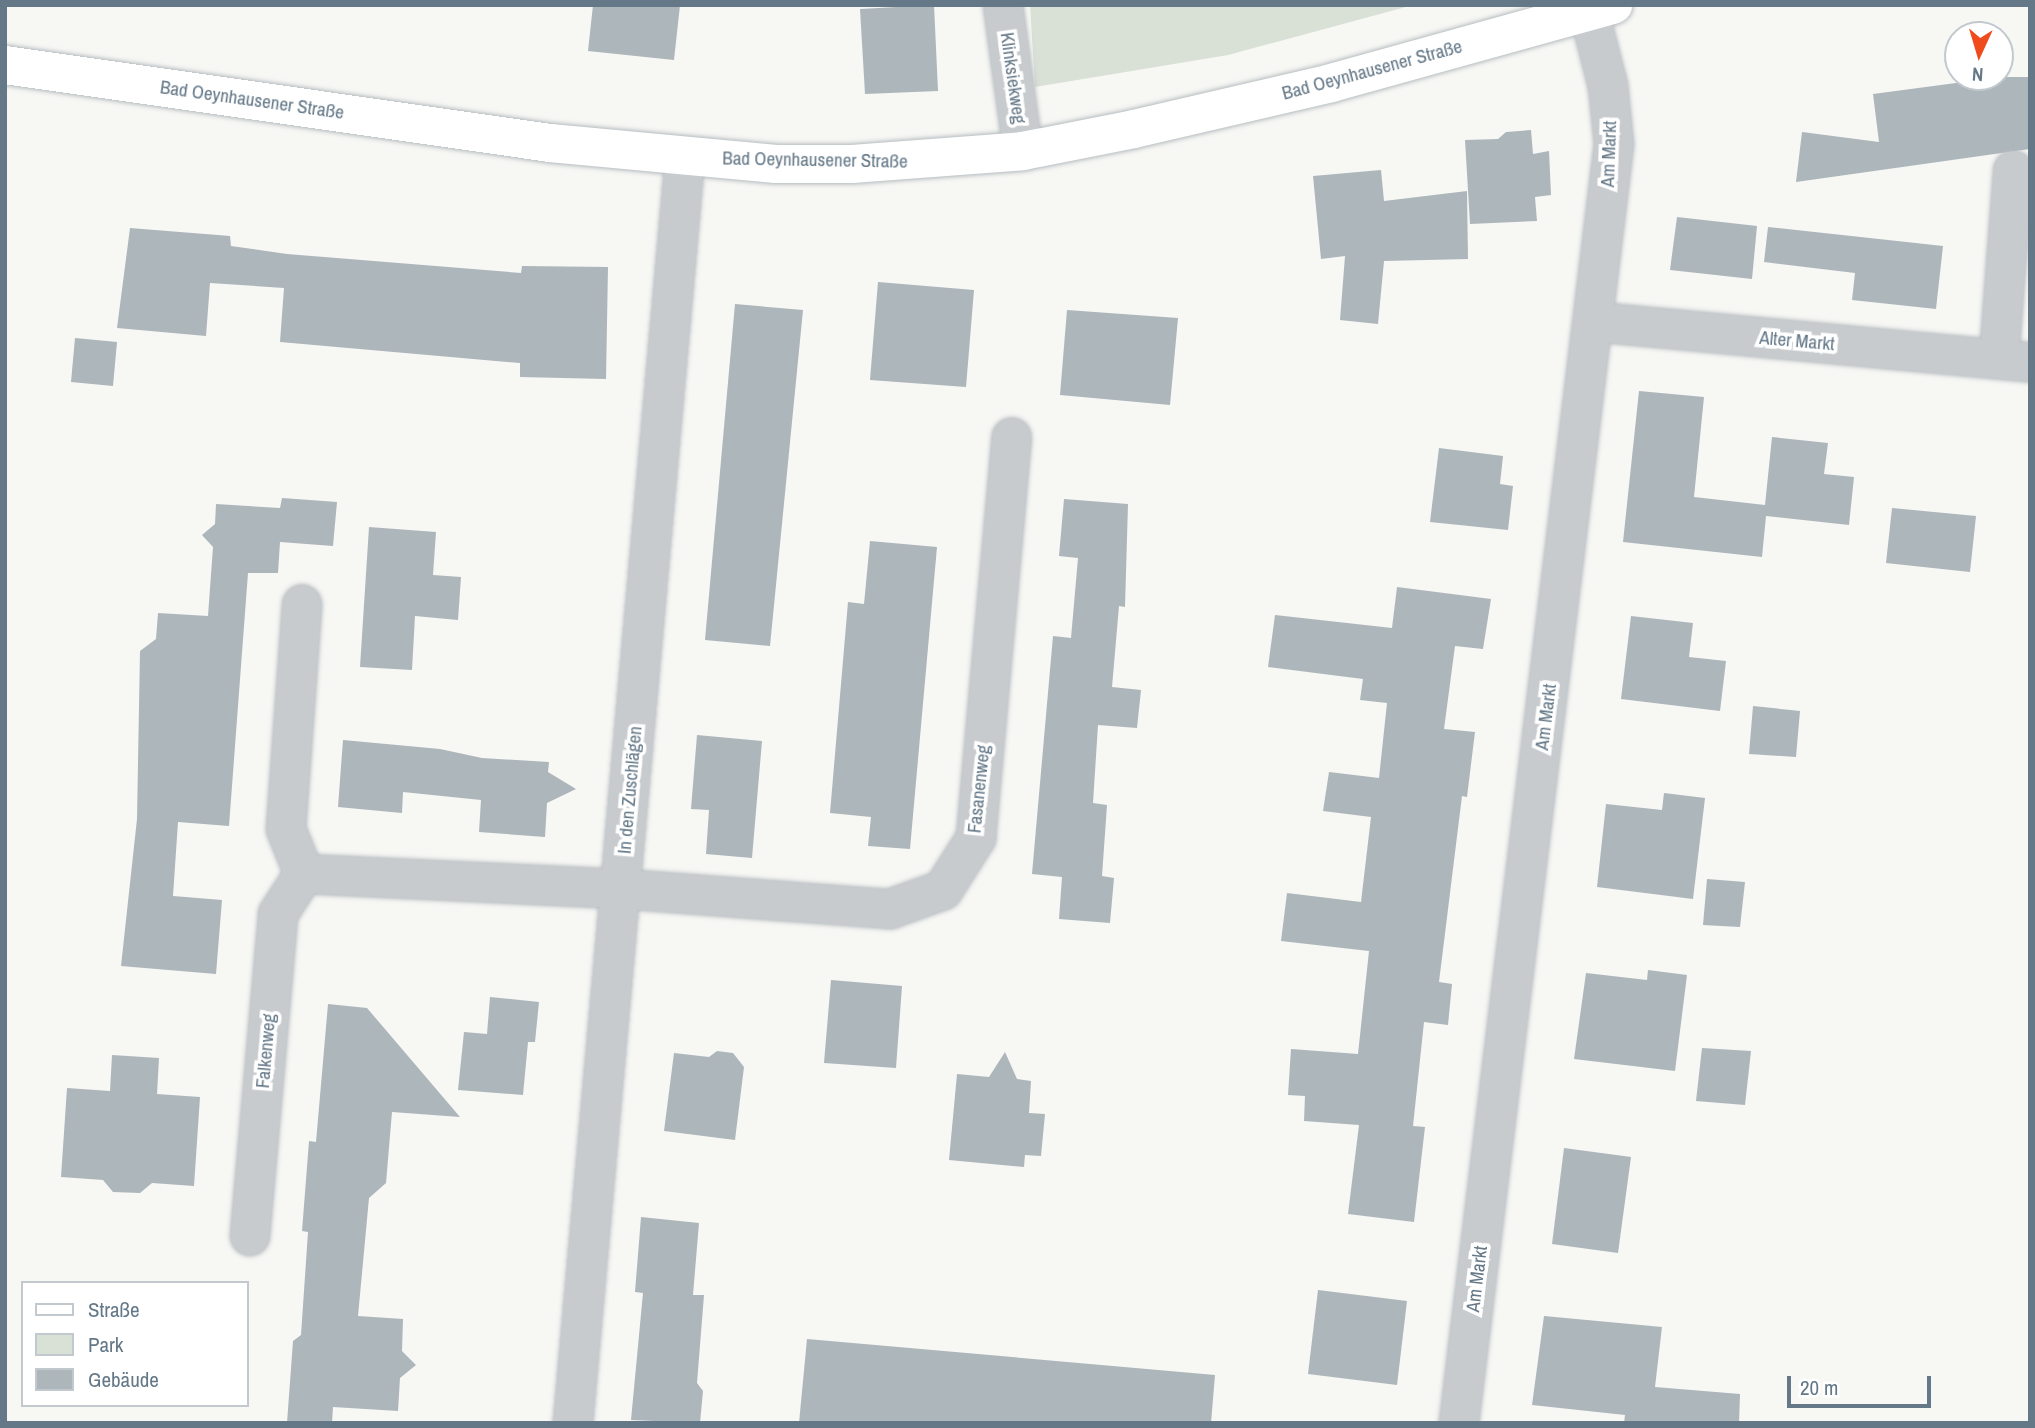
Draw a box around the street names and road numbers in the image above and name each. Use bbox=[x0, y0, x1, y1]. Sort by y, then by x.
street label: Klinksiekweg bbox=[995, 31, 1031, 125]
street label: Bad Oeynhausener Straße bbox=[1280, 35, 1464, 105]
street label: Bad Oeynhausener Straße bbox=[159, 76, 345, 124]
street label: Am Markt bbox=[1596, 120, 1622, 188]
street label: Bad Oeynhausener Straße bbox=[722, 147, 908, 173]
street label: Alter Markt bbox=[1758, 326, 1836, 356]
street label: Am Markt bbox=[1531, 683, 1561, 751]
street label: In den Zuschlägen bbox=[613, 725, 647, 855]
street label: Fasanenweg bbox=[963, 744, 995, 834]
street label: Falkenweg bbox=[251, 1013, 281, 1089]
street label: Am Markt bbox=[1462, 1245, 1492, 1313]

